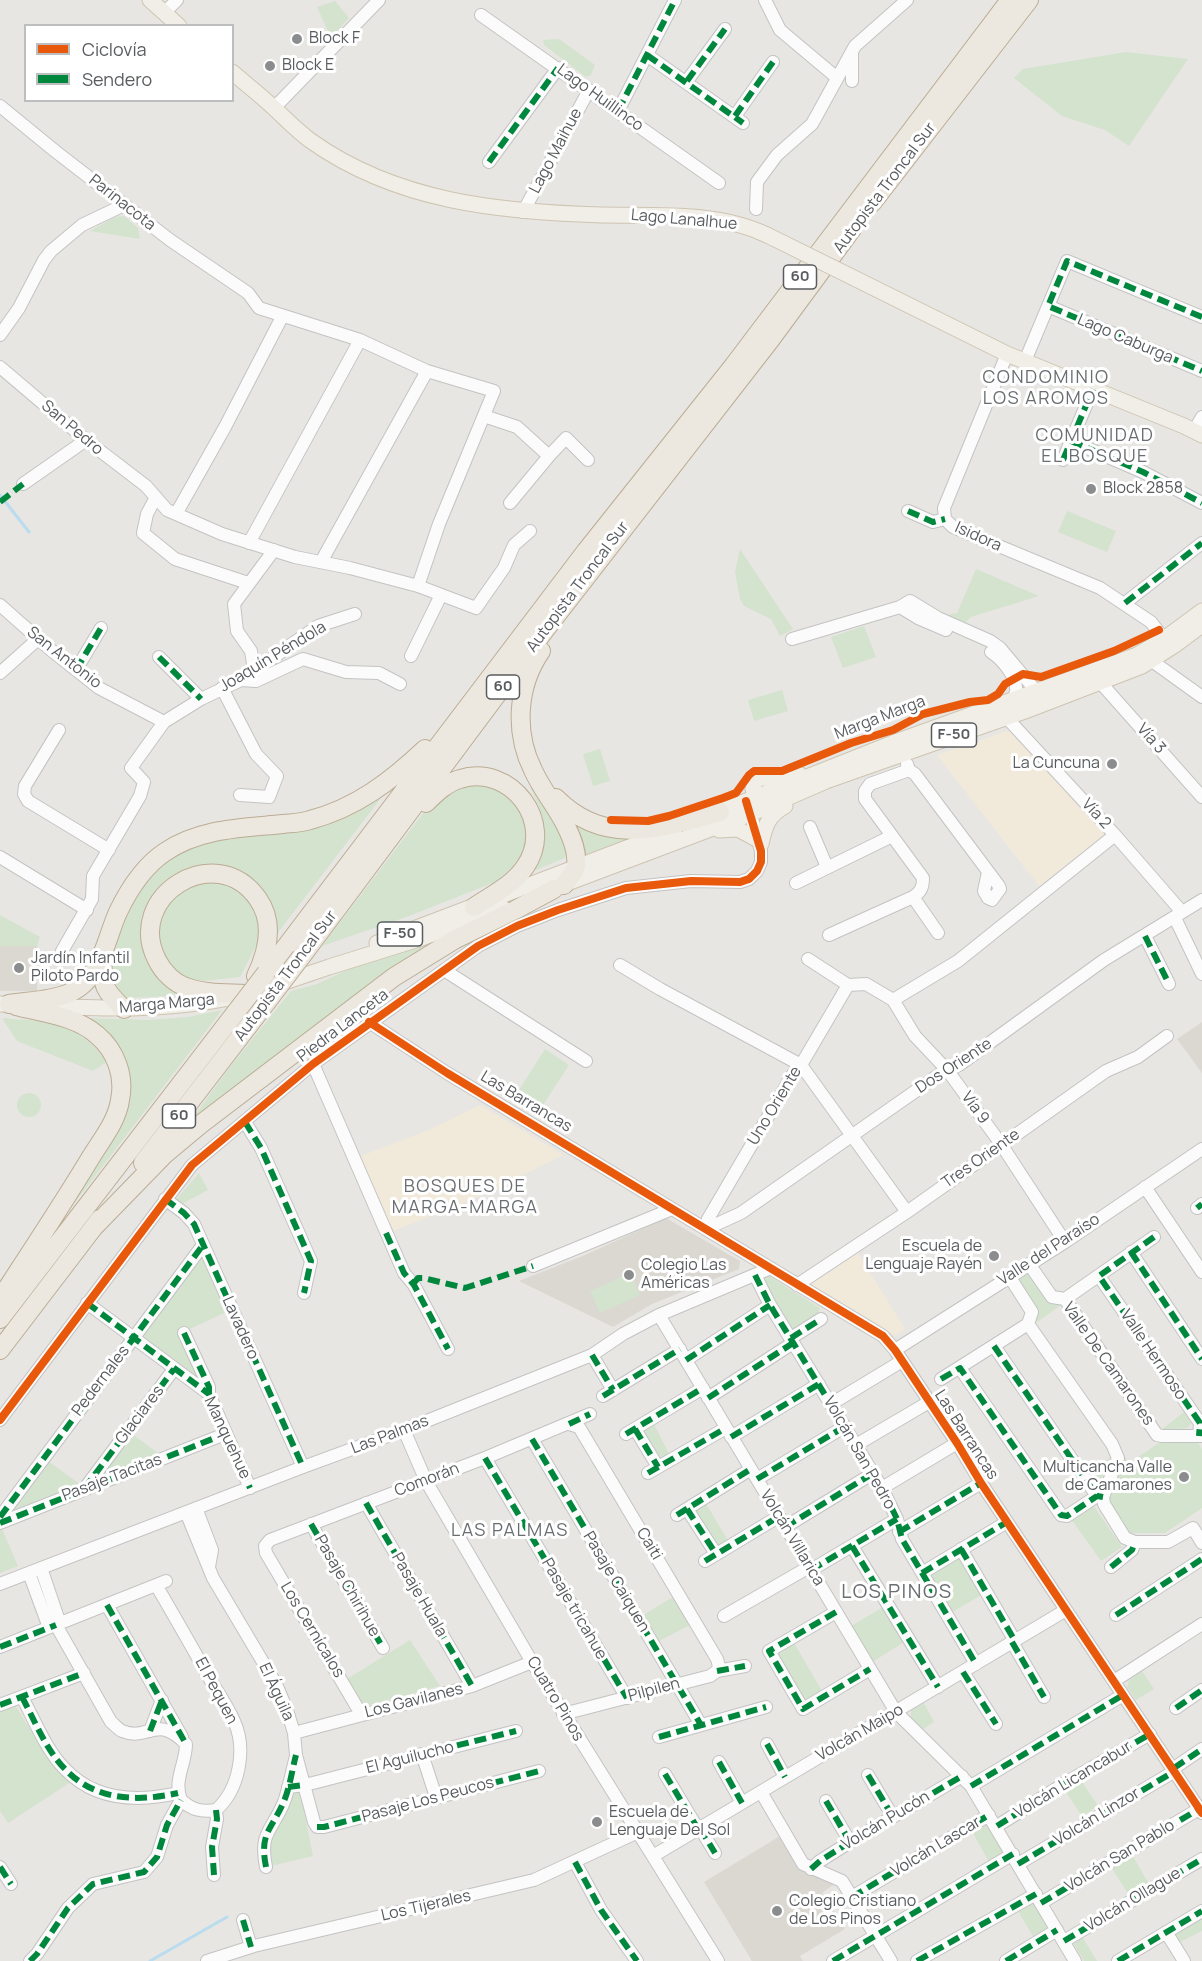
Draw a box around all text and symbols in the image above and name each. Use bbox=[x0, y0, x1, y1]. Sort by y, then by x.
legend bbox=[24, 24, 234, 102]
place label: Block F bbox=[309, 29, 360, 49]
marker: Block F bbox=[290, 32, 304, 46]
text: Ciclovía bbox=[82, 37, 147, 61]
place label: Block E bbox=[282, 56, 334, 76]
marker: Block E bbox=[263, 59, 277, 73]
street label: Lago Huillinco bbox=[553, 60, 647, 136]
text: Sendero bbox=[82, 67, 152, 91]
street label: Lago Maihue bbox=[526, 105, 586, 197]
street label: Autopista Troncal Sur bbox=[830, 119, 940, 257]
street label: Parinacota bbox=[85, 171, 159, 235]
street label: Lago Lanalhue bbox=[630, 206, 738, 234]
road number: 60 bbox=[784, 265, 816, 289]
street label: Lago Caburga bbox=[1074, 310, 1176, 368]
district label: CONDOMINIO LOS AROMOS bbox=[982, 367, 1110, 410]
street label: San Pedro bbox=[37, 397, 107, 459]
district label: COMUNIDAD EL BOSQUE bbox=[1036, 425, 1154, 468]
place label: Block 2858 bbox=[1103, 479, 1183, 499]
marker: Block 2858 bbox=[1084, 482, 1098, 496]
street label: Autopista Troncal Sur bbox=[523, 518, 633, 656]
street label: Isidora bbox=[952, 518, 1004, 556]
street label: Joaquín Péndola bbox=[216, 618, 330, 696]
street label: San Antonio bbox=[23, 623, 105, 693]
road number: 60 bbox=[486, 675, 520, 699]
street label: Marga Marga bbox=[832, 692, 928, 744]
street label: Vía 3 bbox=[1132, 720, 1170, 758]
road number: F-50 bbox=[932, 723, 976, 747]
place label: La Cuncuna bbox=[1013, 754, 1100, 774]
marker: La Cuncuna bbox=[1105, 757, 1119, 771]
street label: Vía 2 bbox=[1077, 795, 1115, 833]
street label: Autopista Troncal Sur bbox=[231, 907, 341, 1045]
road number: F-50 bbox=[378, 922, 422, 946]
place label: Jardín Infantil Piloto Pardo bbox=[31, 949, 130, 987]
marker: Jardín Infantil Piloto Pardo bbox=[12, 961, 26, 975]
street label: Piedra Lanceta bbox=[293, 985, 393, 1067]
street label: Marga Marga bbox=[119, 990, 215, 1018]
street label: Dos Oriente bbox=[912, 1034, 996, 1098]
street label: Uno Oriente bbox=[744, 1063, 806, 1149]
street label: Las Barrancas bbox=[477, 1067, 575, 1137]
street label: Vía 9 bbox=[957, 1088, 993, 1128]
road number: 60 bbox=[162, 1104, 195, 1128]
street label: Tres Oriente bbox=[938, 1125, 1024, 1193]
district label: BOSQUES DE MARGA-MARGA bbox=[391, 1176, 539, 1218]
street label: Valle del Paraíso bbox=[994, 1210, 1104, 1290]
place label: Escuela de Lenguaje Rayén bbox=[865, 1237, 982, 1275]
marker: Escuela de Lenguaje Rayén bbox=[987, 1249, 1001, 1263]
place label: Colegio Las Américas bbox=[641, 1256, 726, 1294]
marker: Colegio Las Américas bbox=[622, 1268, 636, 1282]
street label: Lavadero bbox=[218, 1293, 262, 1363]
street label: Valle De Camarones bbox=[1058, 1299, 1158, 1429]
street label: Valle Hermoso bbox=[1116, 1306, 1190, 1404]
street label: Pedernales bbox=[68, 1342, 134, 1420]
street label: Glaciares bbox=[112, 1382, 168, 1448]
street label: Las Barrancas bbox=[930, 1387, 1002, 1483]
street label: Volcán San Pedro bbox=[819, 1393, 899, 1513]
street label: Manquehue bbox=[200, 1394, 254, 1482]
street label: Las Palmas bbox=[349, 1411, 431, 1459]
street label: Pasaje Tacitas bbox=[59, 1450, 165, 1506]
place label: Multicancha Valle de Camarones bbox=[1043, 1458, 1172, 1496]
street label: Comorán bbox=[392, 1459, 462, 1501]
marker: Multicancha Valle de Camarones bbox=[1177, 1470, 1191, 1484]
street label: Volcán Villarica bbox=[756, 1486, 828, 1590]
district label: LAS PALMAS bbox=[451, 1520, 569, 1542]
street label: Caiti bbox=[632, 1524, 666, 1564]
street label: Pasaje Caiquen bbox=[578, 1528, 654, 1636]
street label: Pasaje Chirihue bbox=[310, 1532, 384, 1640]
street label: Pasaje Huala bbox=[387, 1549, 451, 1641]
street label: Pasaje tricahue bbox=[537, 1555, 611, 1663]
street label: Los Cernícalos bbox=[276, 1579, 348, 1681]
district label: LOS PINOS bbox=[841, 1580, 953, 1604]
street label: Cuatro Pinos bbox=[522, 1653, 588, 1745]
street label: El Pequen bbox=[190, 1654, 242, 1728]
street label: El Águila bbox=[254, 1660, 298, 1724]
street label: Pilpilen bbox=[626, 1674, 682, 1706]
street label: Los Gavilanes bbox=[363, 1680, 465, 1722]
street label: Volcán Maipo bbox=[813, 1700, 907, 1766]
street label: Volcán Licancabur bbox=[1011, 1737, 1135, 1823]
street label: El Aguilucho bbox=[364, 1738, 456, 1778]
street label: Pasaje Los Peucos bbox=[360, 1773, 496, 1827]
street label: Volcán Linzor bbox=[1051, 1784, 1143, 1850]
street label: Volcán Pucón bbox=[839, 1787, 933, 1855]
place label: Escuela de Lenguaje Del Sol bbox=[609, 1803, 730, 1841]
street label: Volcán Lascar bbox=[888, 1813, 984, 1881]
marker: Escuela de Lenguaje Del Sol bbox=[590, 1815, 604, 1829]
street label: Volcán San Pablo bbox=[1062, 1816, 1178, 1896]
street label: Volcán Ollague bbox=[1082, 1864, 1184, 1936]
street label: Los Tijerales bbox=[379, 1886, 473, 1926]
place label: Colegio Cristiano de Los Pinos bbox=[789, 1892, 916, 1930]
marker: Colegio Cristiano de Los Pinos bbox=[770, 1904, 784, 1918]

